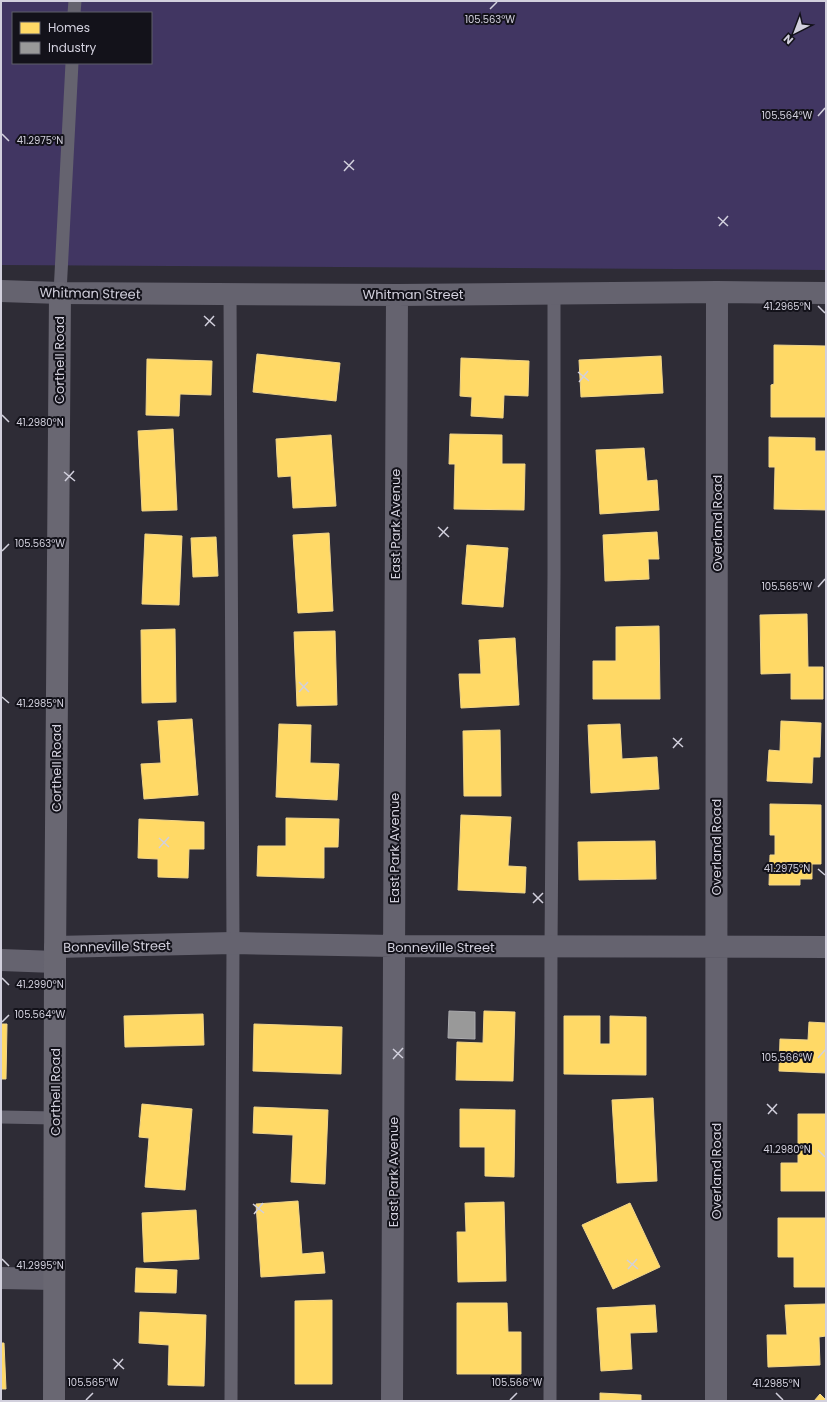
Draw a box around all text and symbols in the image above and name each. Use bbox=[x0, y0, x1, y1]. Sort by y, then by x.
legend bbox=[12, 12, 152, 64]
text: 105.563°W bbox=[465, 12, 515, 27]
north arrow bbox=[775, 12, 815, 52]
text: Homes bbox=[48, 19, 90, 36]
text: N bbox=[780, 31, 797, 48]
text: Industry bbox=[48, 39, 97, 56]
text: 105.564°W bbox=[762, 108, 813, 123]
text: 41.2975°N bbox=[17, 133, 63, 148]
street label: Whitman Street bbox=[39, 283, 141, 304]
street label: Whitman Street bbox=[363, 285, 464, 304]
text: 41.2965°N bbox=[763, 299, 811, 314]
street label: Corthell Road bbox=[50, 316, 69, 404]
text: 41.2980°N bbox=[16, 415, 64, 430]
street label: East Park Avenue bbox=[386, 469, 405, 579]
street label: Overland Road bbox=[708, 475, 727, 571]
text: 105.563°W bbox=[15, 536, 65, 551]
text: 105.565°W bbox=[762, 579, 813, 594]
text: 41.2985°N bbox=[16, 696, 64, 711]
street label: Corthell Road bbox=[47, 724, 66, 812]
street label: East Park Avenue bbox=[385, 793, 404, 903]
street label: Overland Road bbox=[707, 799, 726, 895]
text: 41.2975°N bbox=[764, 861, 810, 876]
street label: Bonneville Street bbox=[63, 936, 171, 957]
street label: Bonneville Street bbox=[387, 938, 495, 957]
text: 41.2990°N bbox=[16, 977, 64, 992]
text: 105.564°W bbox=[15, 1007, 66, 1022]
street label: Corthell Road bbox=[46, 1048, 65, 1136]
text: 105.566°W bbox=[762, 1050, 813, 1065]
street label: East Park Avenue bbox=[384, 1117, 403, 1227]
street label: Overland Road bbox=[707, 1123, 726, 1219]
text: 41.2980°N bbox=[763, 1142, 811, 1157]
text: 41.2995°N bbox=[16, 1258, 64, 1273]
text: 105.565°W bbox=[68, 1375, 119, 1390]
text: 105.566°W bbox=[492, 1375, 543, 1390]
text: 41.2985°N bbox=[752, 1376, 800, 1391]

